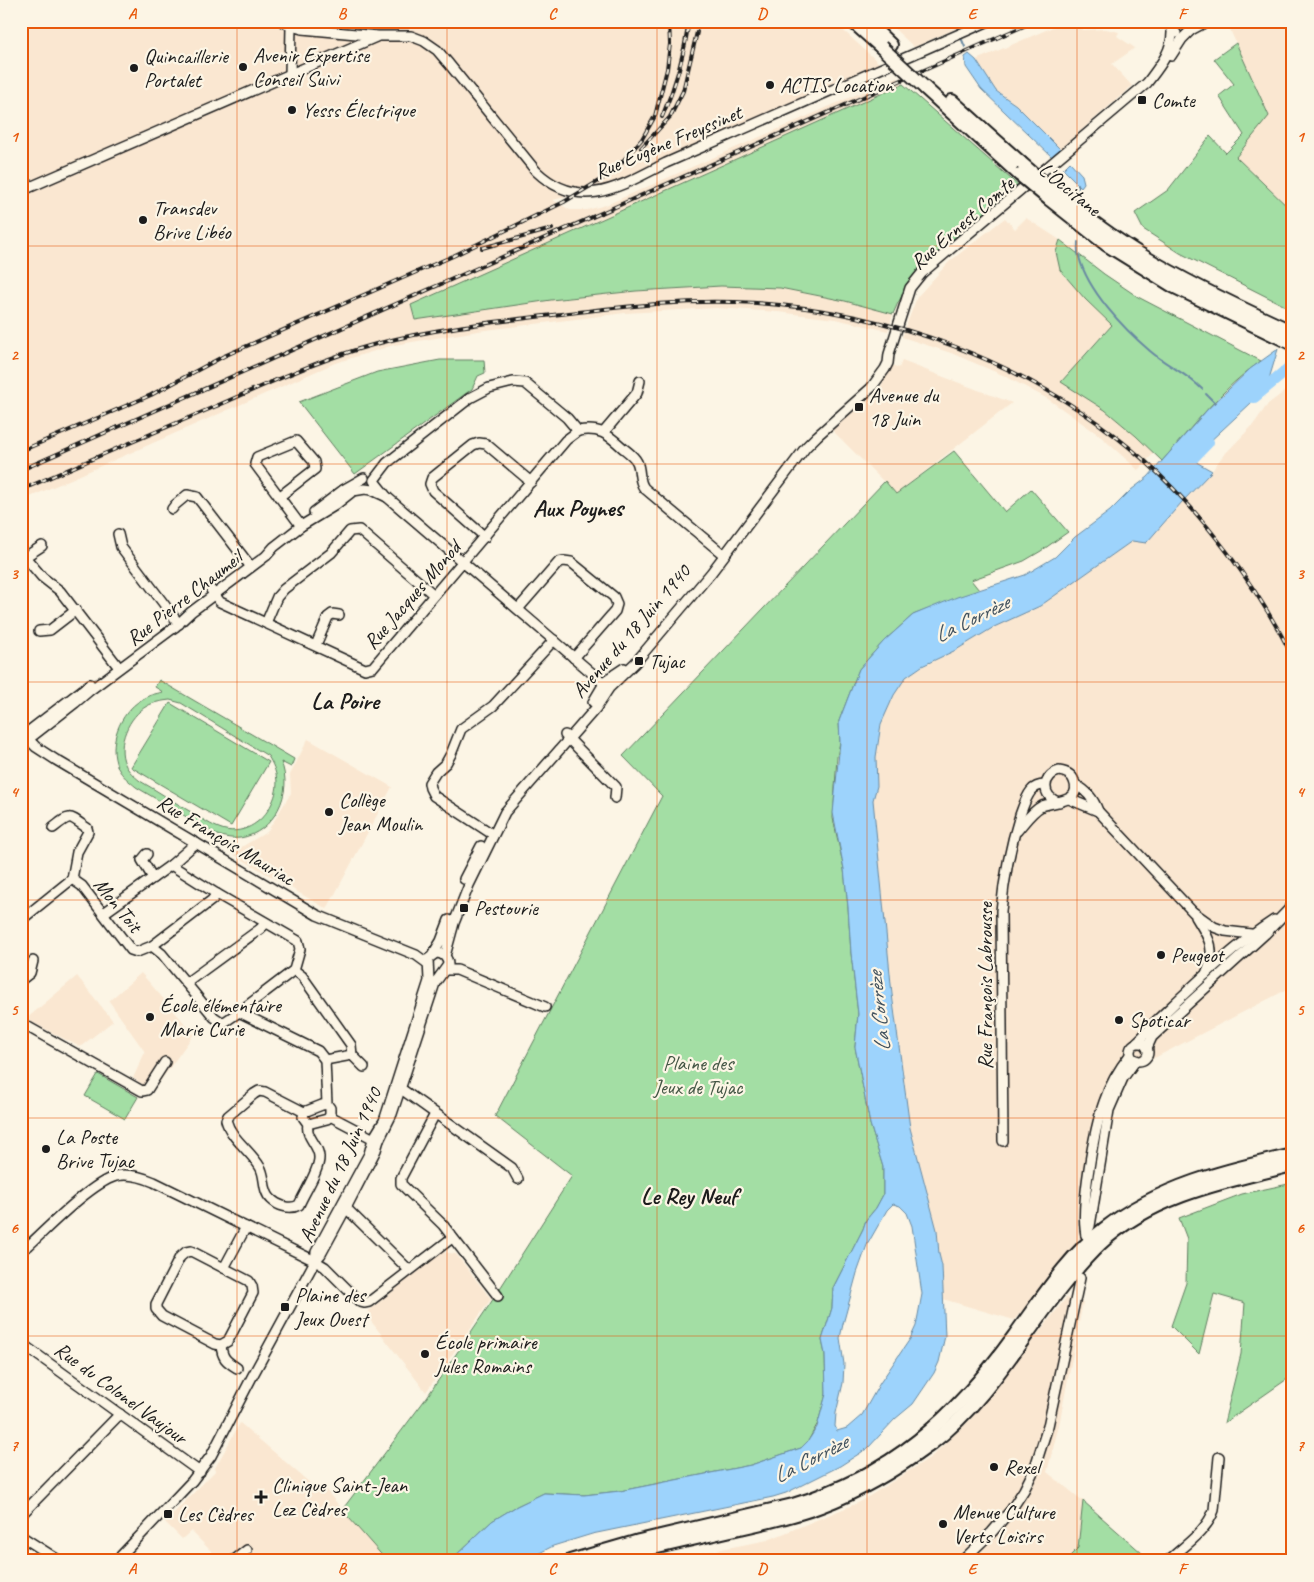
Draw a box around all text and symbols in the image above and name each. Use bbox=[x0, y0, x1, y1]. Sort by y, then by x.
text: A bbox=[128, 4, 138, 24]
text: B bbox=[338, 4, 348, 24]
text: C bbox=[548, 4, 558, 24]
text: D bbox=[757, 4, 768, 24]
text: E bbox=[968, 4, 979, 24]
text: F bbox=[1178, 4, 1189, 24]
place label: Avenir Expertise Conseil Suivi bbox=[253, 42, 370, 92]
place label: Quincaillerie Portalet bbox=[144, 43, 230, 93]
marker: Avenir Expertise Conseil Suivi bbox=[237, 61, 249, 73]
marker: Quincaillerie Portalet bbox=[128, 62, 140, 74]
place label: ACTIS Location bbox=[780, 72, 895, 98]
marker: ACTIS Location bbox=[764, 79, 776, 91]
place label: Comte bbox=[1152, 87, 1196, 113]
marker: Comte bbox=[1136, 94, 1148, 106]
place label: Yesss Électrique bbox=[302, 97, 417, 123]
street label: Rue Eugène Freyssinet bbox=[590, 98, 747, 185]
marker: Yesss Électrique bbox=[286, 104, 298, 116]
text: 1 bbox=[10, 127, 19, 147]
text: 1 bbox=[1296, 127, 1305, 147]
street label: L'Occitane bbox=[1034, 156, 1107, 223]
street label: Rue Ernest Comte bbox=[905, 170, 1020, 275]
place label: Transdev Brive Libéo bbox=[153, 195, 232, 245]
marker: Transdev Brive Libéo bbox=[137, 214, 149, 226]
text: 2 bbox=[10, 345, 19, 365]
text: 2 bbox=[1296, 345, 1305, 365]
place label: Avenue du 18 Juin bbox=[869, 382, 940, 432]
marker: Avenue du 18 Juin bbox=[853, 401, 865, 413]
district label: Aux Poynes bbox=[533, 493, 626, 523]
street label: Rue Jacques Monod bbox=[358, 533, 469, 655]
street label: Rue Pierre Chaumeil bbox=[121, 543, 250, 651]
street label: Avenue du 18 Juin 1940 bbox=[566, 558, 697, 703]
text: 3 bbox=[10, 564, 19, 584]
text: 3 bbox=[1296, 564, 1305, 584]
water label: La Corrèze bbox=[929, 587, 1017, 649]
place label: Tujac bbox=[649, 648, 686, 674]
marker: Tujac bbox=[633, 655, 645, 667]
district label: La Poire bbox=[311, 686, 381, 716]
text: 4 bbox=[10, 782, 19, 802]
text: 4 bbox=[1296, 782, 1305, 802]
place label: Collège Jean Moulin bbox=[338, 787, 424, 837]
street label: Rue François Mauriac bbox=[152, 789, 301, 892]
marker: Collège Jean Moulin bbox=[323, 806, 335, 818]
street label: Mon Toit bbox=[88, 872, 149, 939]
place label: Pestourie bbox=[474, 895, 539, 921]
street label: Rue François Labrousse bbox=[972, 901, 998, 1070]
marker: Pestourie bbox=[458, 902, 470, 914]
place label: Peugeot bbox=[1171, 942, 1226, 968]
marker: Peugeot bbox=[1155, 949, 1167, 961]
water label: La Corrèze bbox=[861, 967, 897, 1053]
place label: École élémentaire Marie Curie bbox=[160, 992, 283, 1042]
text: 5 bbox=[11, 1000, 20, 1020]
text: 5 bbox=[1297, 1000, 1306, 1020]
place label: Spoticar bbox=[1129, 1007, 1192, 1033]
marker: École élémentaire Marie Curie bbox=[144, 1011, 156, 1023]
marker: Spoticar bbox=[1113, 1014, 1125, 1026]
park label: Plaine des Jeux de Tujac bbox=[653, 1050, 744, 1100]
street label: Avenue du 18 Juin 1940 bbox=[293, 1082, 388, 1247]
place label: La Poste Brive Tujac bbox=[56, 1124, 136, 1174]
marker: La Poste Brive Tujac bbox=[40, 1143, 52, 1155]
district label: Le Rey Neuf bbox=[641, 1181, 743, 1211]
text: 6 bbox=[10, 1218, 19, 1238]
text: 6 bbox=[1296, 1218, 1305, 1238]
place label: Plaine des Jeux Ouest bbox=[294, 1282, 370, 1332]
marker: Plaine des Jeux Ouest bbox=[279, 1301, 291, 1313]
place label: École primaire Jules Romains bbox=[434, 1329, 538, 1379]
street label: Rue du Colonel Vaujour bbox=[50, 1336, 194, 1451]
marker: École primaire Jules Romains bbox=[419, 1348, 431, 1360]
water label: La Corrèze bbox=[769, 1427, 856, 1489]
text: 7 bbox=[10, 1436, 19, 1456]
text: 7 bbox=[1296, 1436, 1305, 1456]
place label: Rexel bbox=[1004, 1454, 1043, 1480]
marker: Rexel bbox=[988, 1461, 1000, 1473]
place label: Clinique Saint-Jean Lez Cèdres bbox=[272, 1472, 408, 1522]
marker: Clinique Saint-Jean Lez Cèdres bbox=[254, 1490, 268, 1504]
place label: Menue Culture Verts Loisirs bbox=[953, 1499, 1056, 1549]
place label: Les Cèdres bbox=[178, 1501, 255, 1527]
marker: Les Cèdres bbox=[162, 1508, 174, 1520]
marker: Menue Culture Verts Loisirs bbox=[937, 1518, 949, 1530]
text: A bbox=[128, 1559, 138, 1579]
text: B bbox=[338, 1559, 348, 1579]
text: C bbox=[548, 1559, 558, 1579]
text: D bbox=[757, 1559, 768, 1579]
text: E bbox=[968, 1559, 979, 1579]
text: F bbox=[1178, 1559, 1189, 1579]

